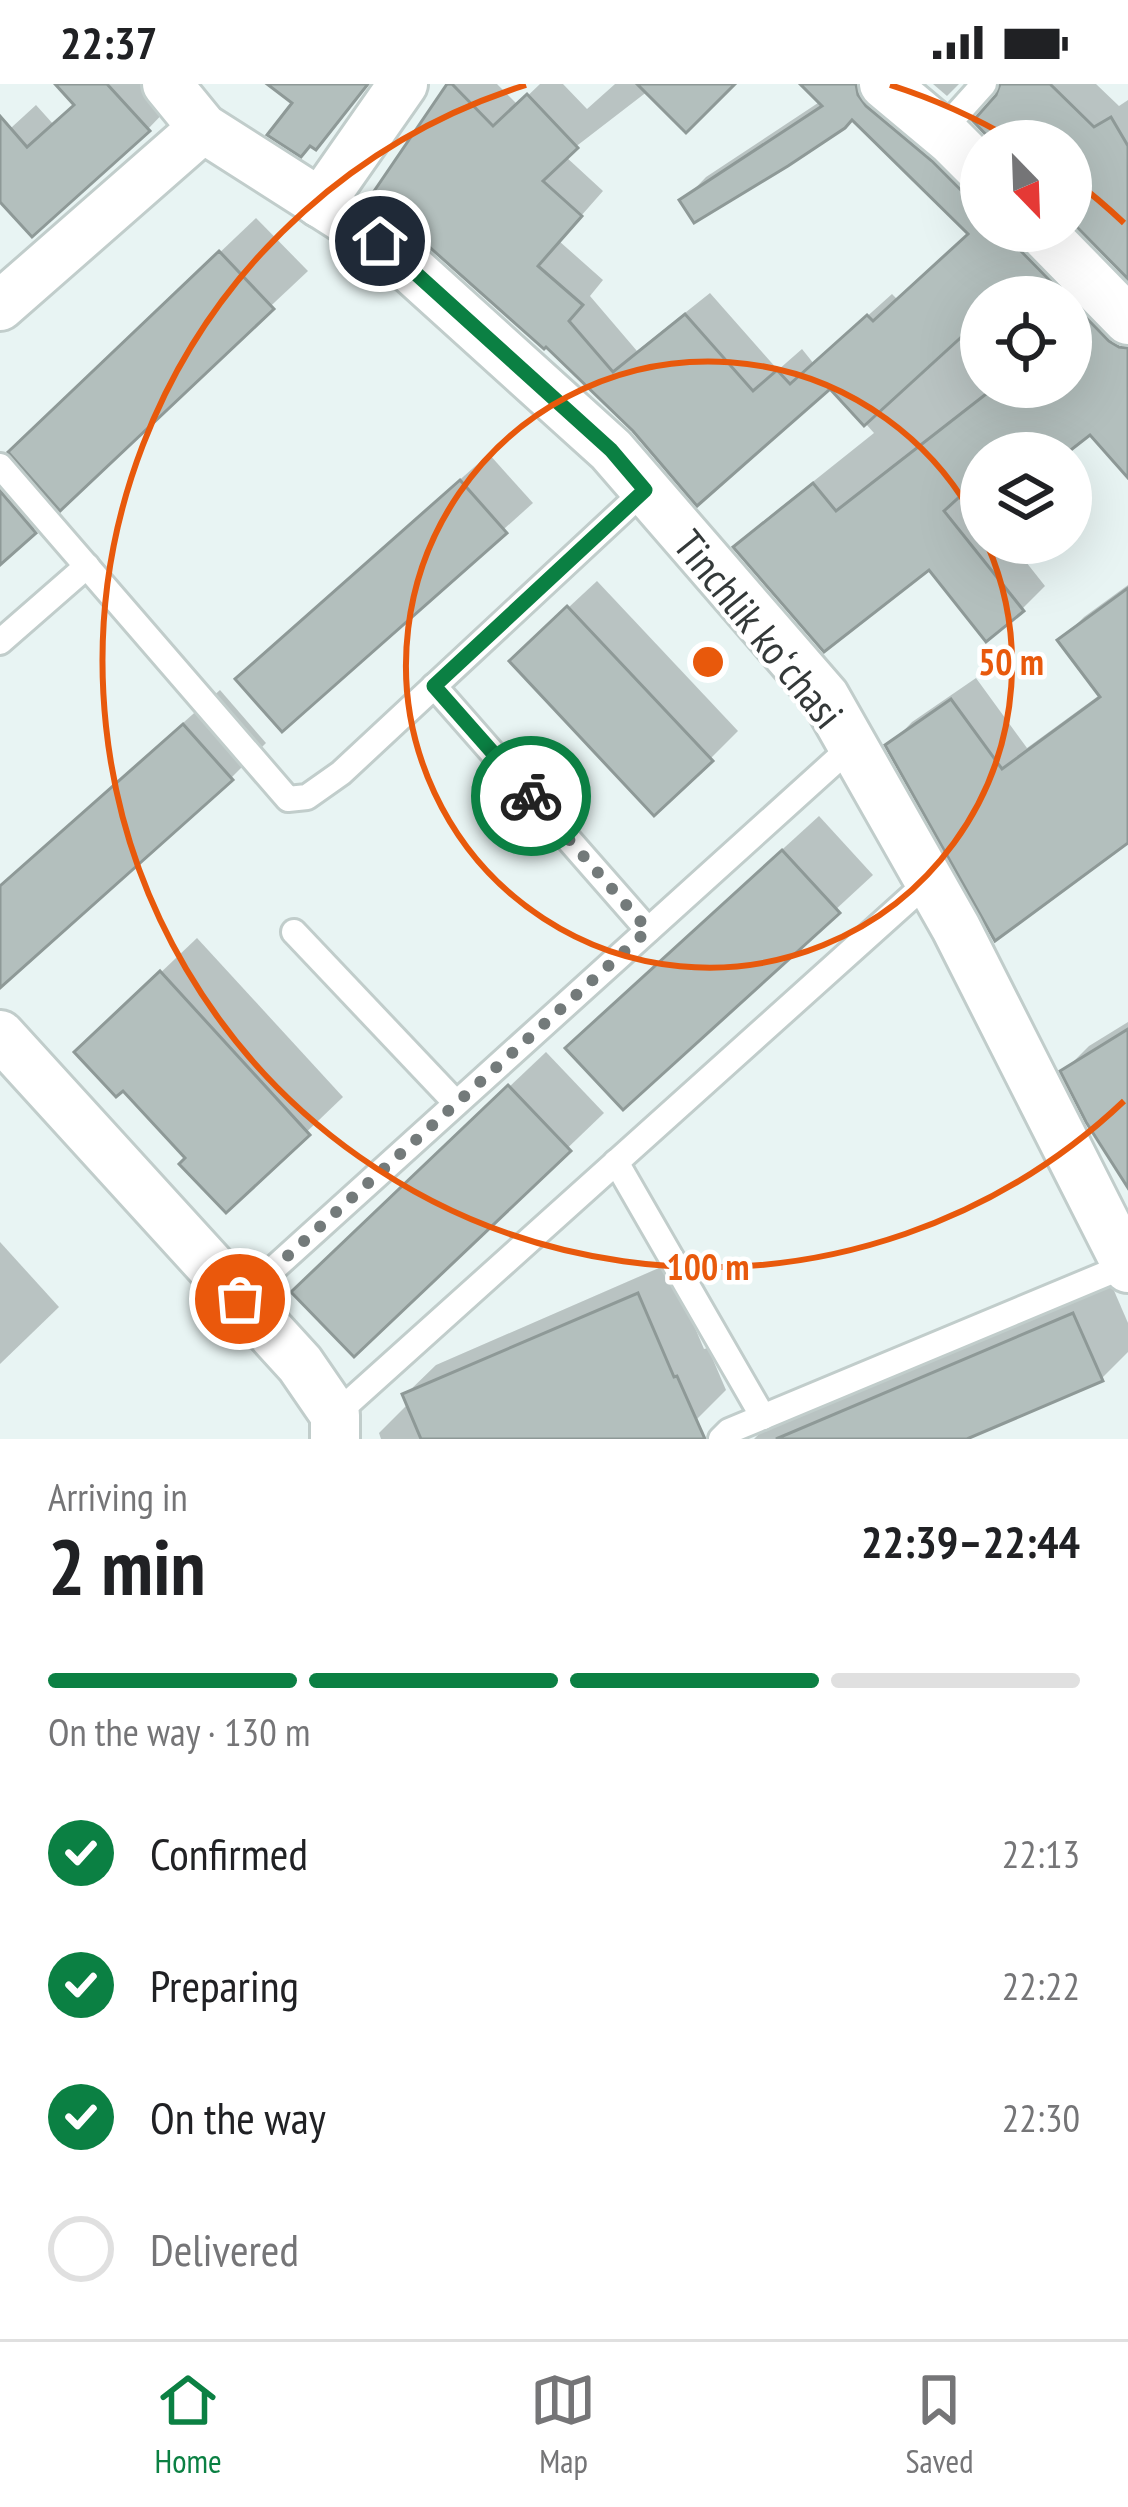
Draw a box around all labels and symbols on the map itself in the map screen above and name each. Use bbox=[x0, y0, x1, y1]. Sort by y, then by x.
north arrow bbox=[960, 120, 1092, 252]
pin bbox=[329, 190, 431, 292]
street label: Tinchlik koʻchasi bbox=[662, 519, 856, 739]
text: 50 m bbox=[978, 638, 1044, 685]
centre of rings bbox=[687, 641, 729, 683]
courier bbox=[471, 736, 591, 856]
text: 100 m bbox=[667, 1243, 749, 1290]
pin bbox=[189, 1248, 291, 1350]

